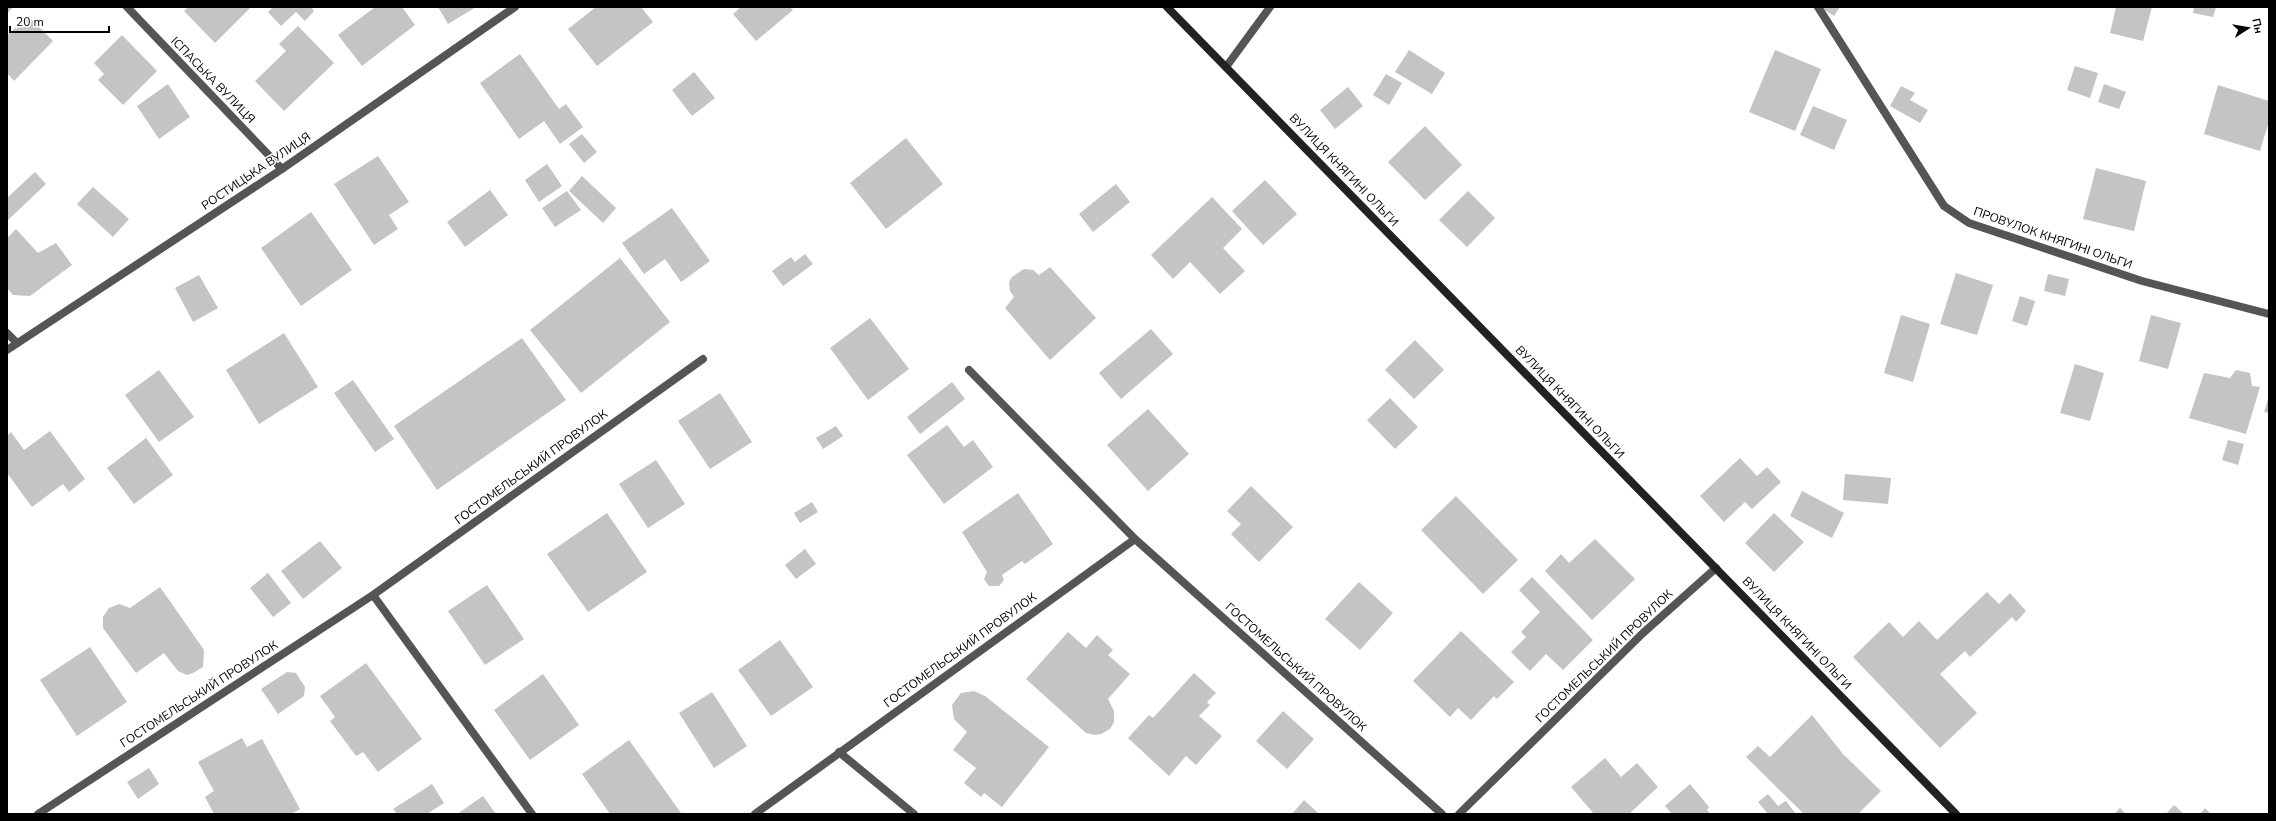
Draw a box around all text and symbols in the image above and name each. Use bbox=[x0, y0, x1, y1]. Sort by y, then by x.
scale bar bbox=[10, 8, 109, 34]
north arrow bbox=[2228, 8, 2268, 48]
text: 20 m bbox=[16, 14, 44, 30]
text: Пн bbox=[2248, 17, 2266, 35]
street label: ІСПАСЬКА ВУЛИЦЯ bbox=[167, 33, 259, 127]
street label: ВУЛИЦЯ КНЯГИНІ ОЛЬГИ bbox=[1286, 110, 1402, 230]
street label: РОСТИЦЬКА ВУЛИЦЯ bbox=[198, 129, 314, 213]
street label: ПРОВУЛОК КНЯГИНІ ОЛЬГИ bbox=[1971, 203, 2135, 273]
street label: ВУЛИЦЯ КНЯГИНІ ОЛЬГИ bbox=[1512, 342, 1628, 462]
street label: ГОСТОМЕЛЬСЬКИЙ ПРОВУЛОК bbox=[451, 406, 611, 528]
street label: ВУЛИЦЯ КНЯГИНІ ОЛЬГИ bbox=[1739, 573, 1855, 693]
street label: ГОСТОМЕЛЬСЬКИЙ ПРОВУЛОК bbox=[1532, 586, 1676, 726]
street label: ГОСТОМЕЛЬСЬКИЙ ПРОВУЛОК bbox=[880, 589, 1040, 711]
street label: ГОСТОМЕЛЬСЬКИЙ ПРОВУЛОК bbox=[1222, 599, 1370, 735]
street label: ГОСТОМЕЛЬСЬКИЙ ПРОВУЛОК bbox=[117, 637, 281, 751]

